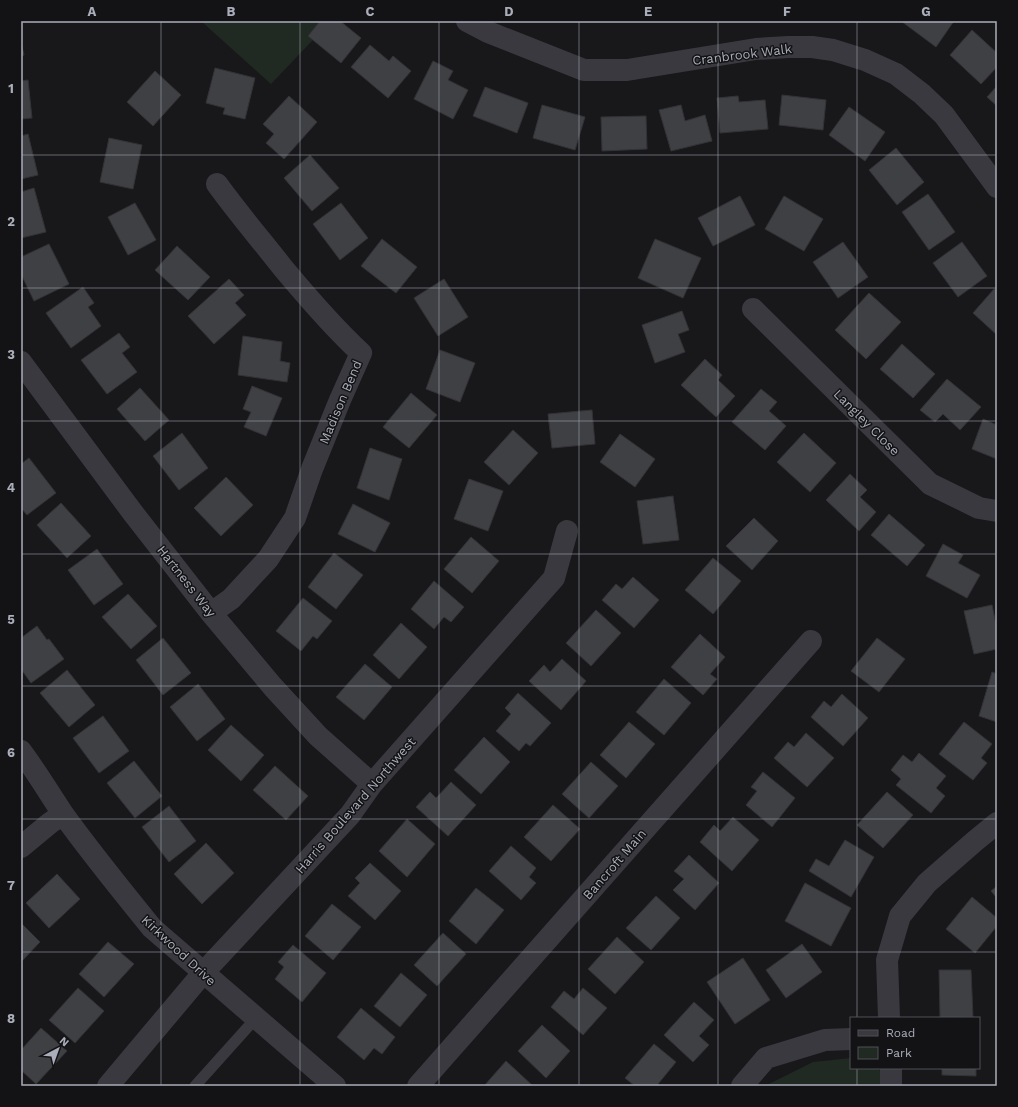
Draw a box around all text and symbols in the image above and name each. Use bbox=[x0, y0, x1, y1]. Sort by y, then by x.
text: A bbox=[88, 4, 97, 19]
text: B bbox=[227, 4, 236, 19]
text: C bbox=[366, 4, 375, 19]
text: D bbox=[504, 4, 514, 19]
text: E bbox=[644, 4, 652, 19]
text: F bbox=[783, 4, 791, 19]
text: G bbox=[921, 4, 931, 19]
street label: Cranbrook Walk bbox=[691, 41, 793, 68]
text: 1 bbox=[8, 81, 14, 96]
text: 2 bbox=[7, 214, 15, 229]
text: 3 bbox=[7, 347, 15, 362]
street label: Madison Bend bbox=[316, 358, 365, 446]
street label: Langley Close bbox=[831, 386, 903, 458]
text: 4 bbox=[7, 480, 16, 495]
street label: Hartness Way bbox=[154, 543, 219, 620]
text: 5 bbox=[7, 612, 15, 627]
street label: Harris Boulevard Northwest bbox=[292, 734, 419, 876]
text: 6 bbox=[7, 745, 15, 760]
street label: Bancroft Main bbox=[580, 826, 649, 903]
text: 7 bbox=[7, 878, 15, 893]
street label: Kirkwood Drive bbox=[138, 912, 219, 989]
text: 8 bbox=[7, 1011, 15, 1026]
legend bbox=[850, 1017, 980, 1069]
text: Road bbox=[886, 1026, 915, 1040]
north arrow bbox=[38, 1029, 78, 1069]
text: N bbox=[57, 1034, 72, 1049]
text: Park bbox=[886, 1046, 912, 1060]

